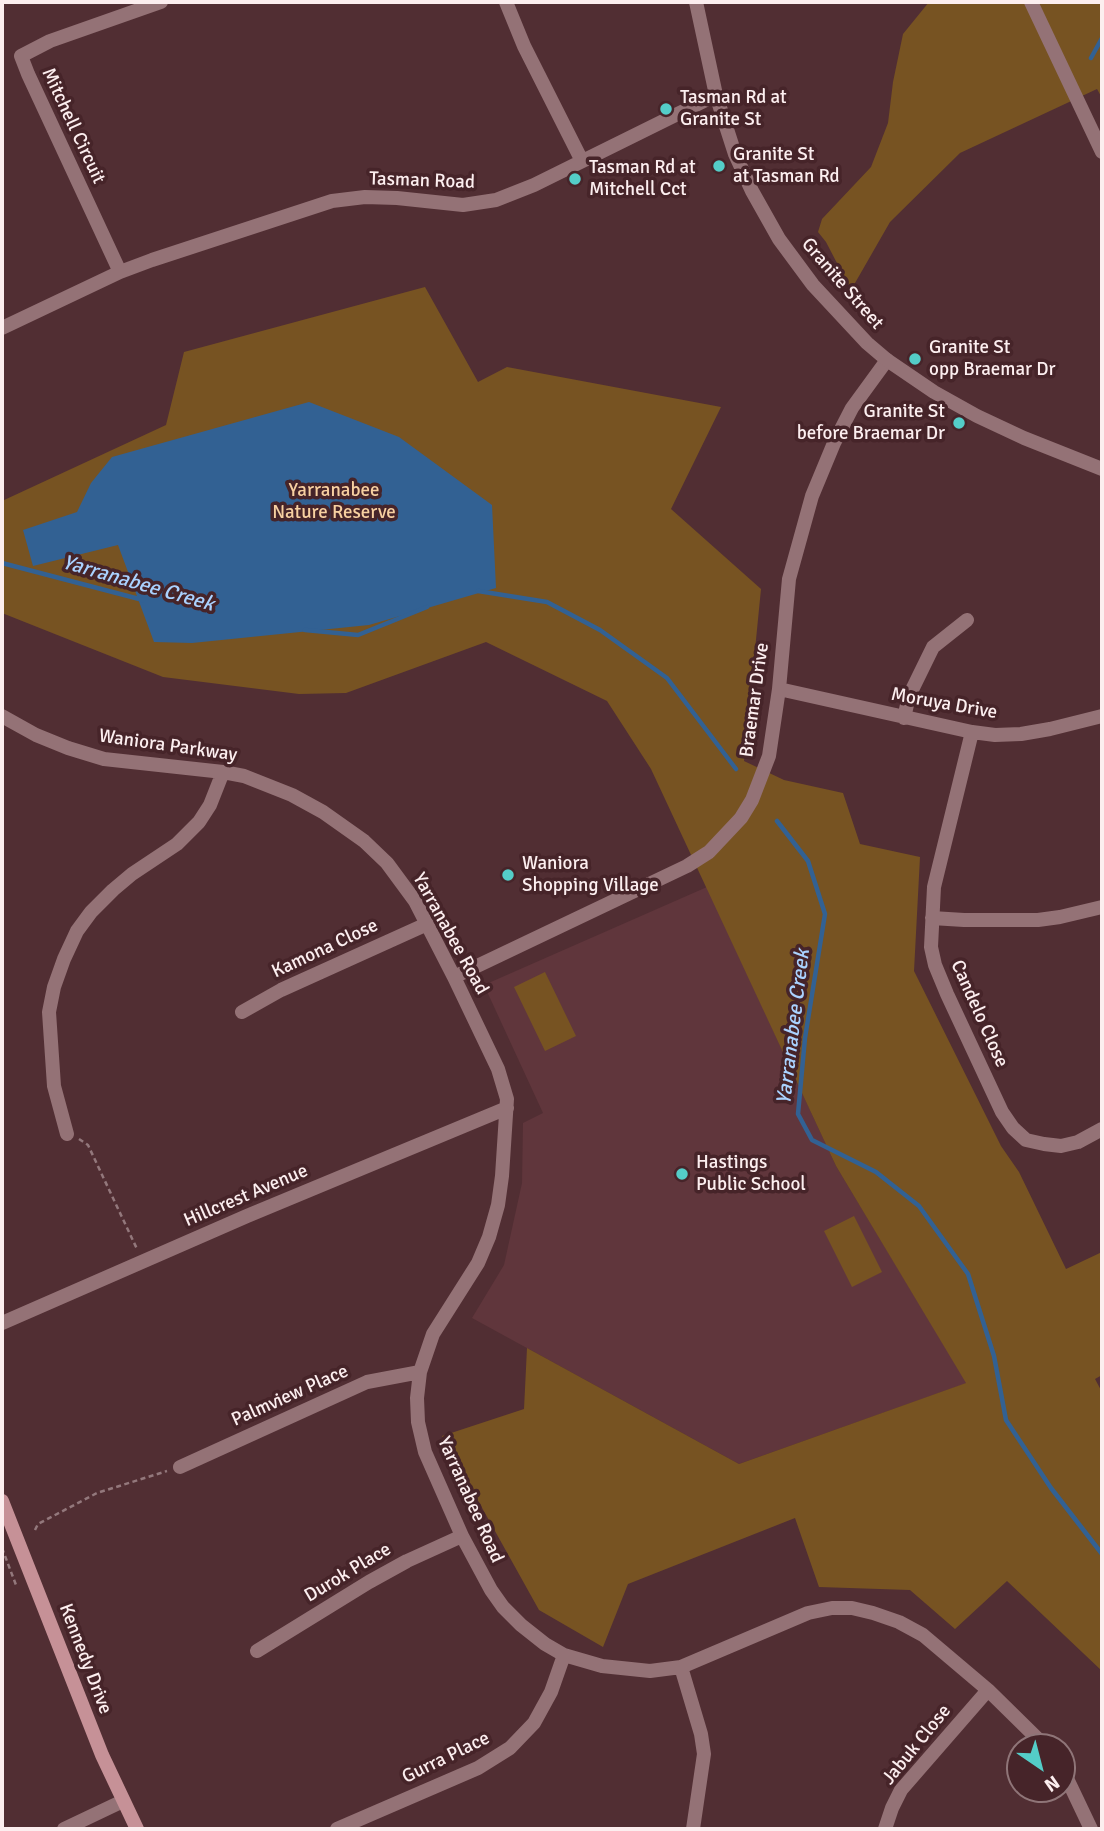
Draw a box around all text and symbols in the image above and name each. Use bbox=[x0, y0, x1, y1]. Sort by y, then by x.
street label: Mitchell Circuit bbox=[36, 65, 110, 187]
place label: Tasman Rd at Granite St bbox=[680, 87, 787, 131]
marker: Tasman Rd at Granite St bbox=[658, 101, 674, 117]
place label: Granite St at Tasman Rd bbox=[733, 144, 840, 188]
place label: Tasman Rd at Mitchell Cct bbox=[589, 157, 696, 201]
marker: Granite St at Tasman Rd bbox=[711, 158, 727, 174]
street label: Tasman Road bbox=[369, 168, 475, 194]
marker: Tasman Rd at Mitchell Cct bbox=[567, 171, 583, 187]
street label: Granite Street bbox=[796, 234, 888, 334]
place label: Granite St opp Braemar Dr bbox=[929, 337, 1056, 381]
marker: Granite St opp Braemar Dr bbox=[907, 351, 923, 367]
place label: Granite St before Braemar Dr bbox=[797, 401, 945, 445]
marker: Granite St before Braemar Dr bbox=[951, 415, 967, 431]
park label: Yarranabee Nature Reserve bbox=[272, 480, 396, 524]
water label: Yarranabee Creek bbox=[59, 550, 217, 618]
street label: Braemar Drive bbox=[736, 641, 774, 759]
street label: Moruya Drive bbox=[889, 683, 999, 725]
street label: Waniora Parkway bbox=[97, 725, 239, 767]
place label: Waniora Shopping Village bbox=[522, 853, 659, 897]
marker: Waniora Shopping Village bbox=[500, 867, 516, 883]
street label: Yarranabee Road bbox=[407, 869, 493, 999]
street label: Kamona Close bbox=[268, 914, 382, 984]
water label: Yarranabee Creek bbox=[772, 948, 816, 1106]
street label: Candelo Close bbox=[945, 957, 1013, 1071]
place label: Hastings Public School bbox=[696, 1152, 806, 1196]
street label: Hillcrest Avenue bbox=[181, 1160, 311, 1232]
marker: Hastings Public School bbox=[674, 1166, 690, 1182]
street label: Palmview Place bbox=[228, 1360, 352, 1432]
street label: Yarranabee Road bbox=[432, 1433, 508, 1567]
street label: Durok Place bbox=[300, 1538, 396, 1608]
street label: Kennedy Drive bbox=[54, 1601, 116, 1717]
street label: Jabuk Close bbox=[878, 1700, 956, 1790]
street label: Gurra Place bbox=[399, 1727, 493, 1789]
north arrow bbox=[1006, 1733, 1076, 1803]
text: N bbox=[1040, 1770, 1064, 1797]

